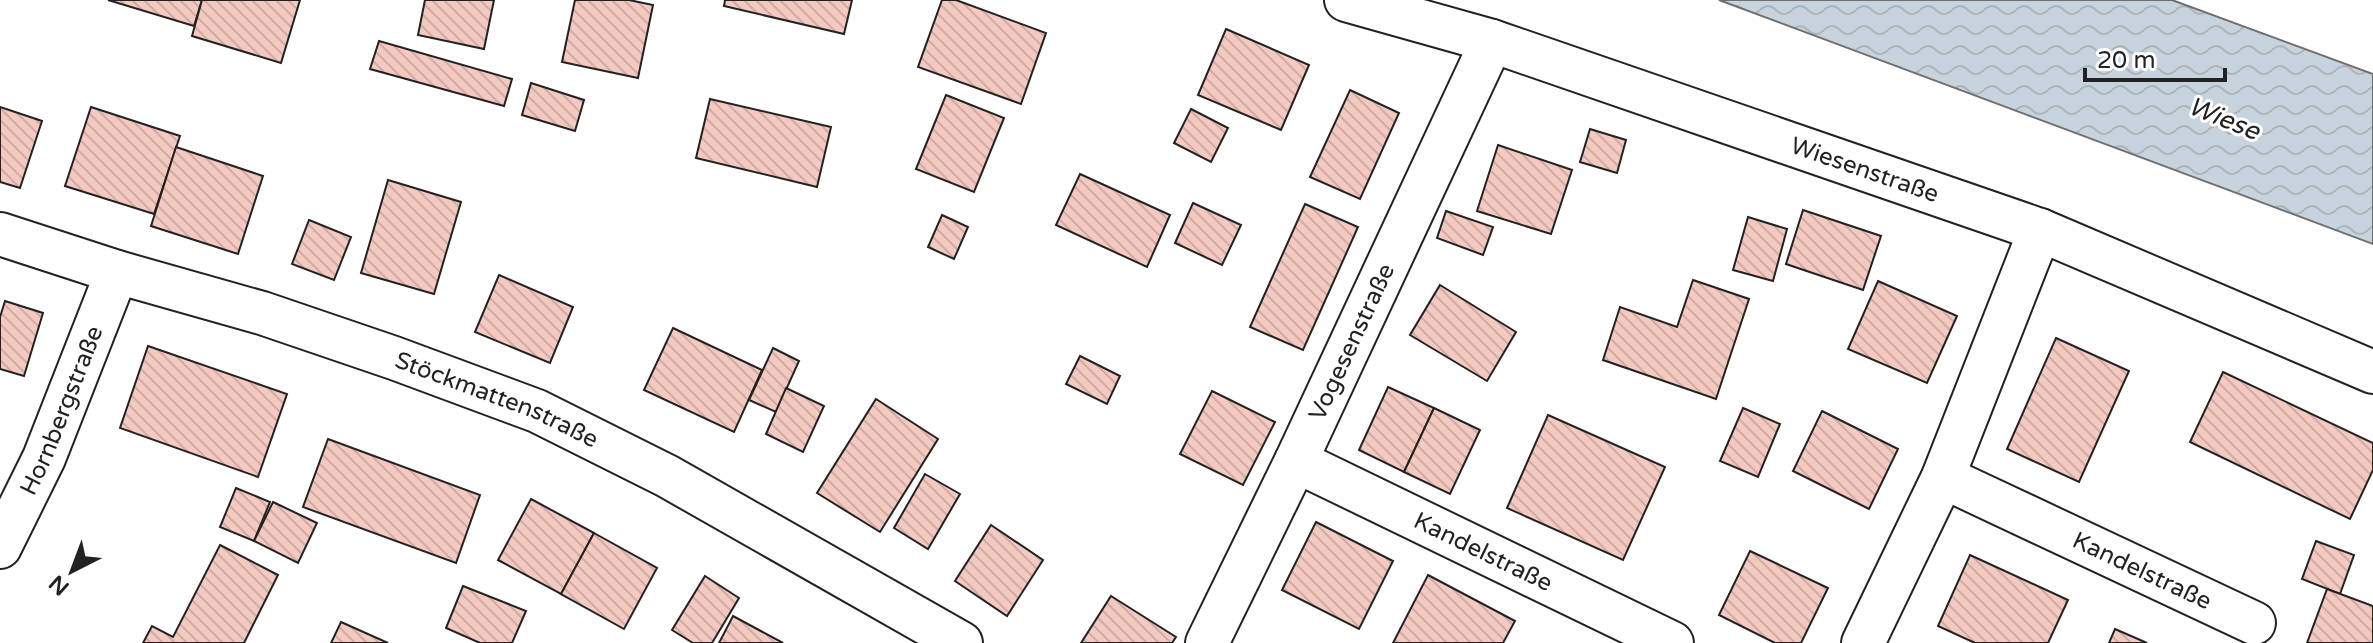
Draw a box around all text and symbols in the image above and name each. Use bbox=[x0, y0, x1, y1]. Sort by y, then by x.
scale bar bbox=[2085, 32, 2225, 82]
text: 20 m bbox=[2097, 46, 2155, 75]
water label: Wiese bbox=[2184, 90, 2265, 147]
street label: Wiesenstraße bbox=[1787, 131, 1943, 209]
street label: Vogesenstraße bbox=[1303, 259, 1401, 425]
street label: Hornbergstraße bbox=[14, 322, 109, 500]
street label: Stöckmattenstraße bbox=[391, 346, 603, 454]
street label: Kandelstraße bbox=[1409, 506, 1557, 598]
street label: Kandelstraße bbox=[2068, 526, 2216, 616]
north arrow bbox=[32, 531, 112, 611]
text: N bbox=[44, 570, 75, 601]

